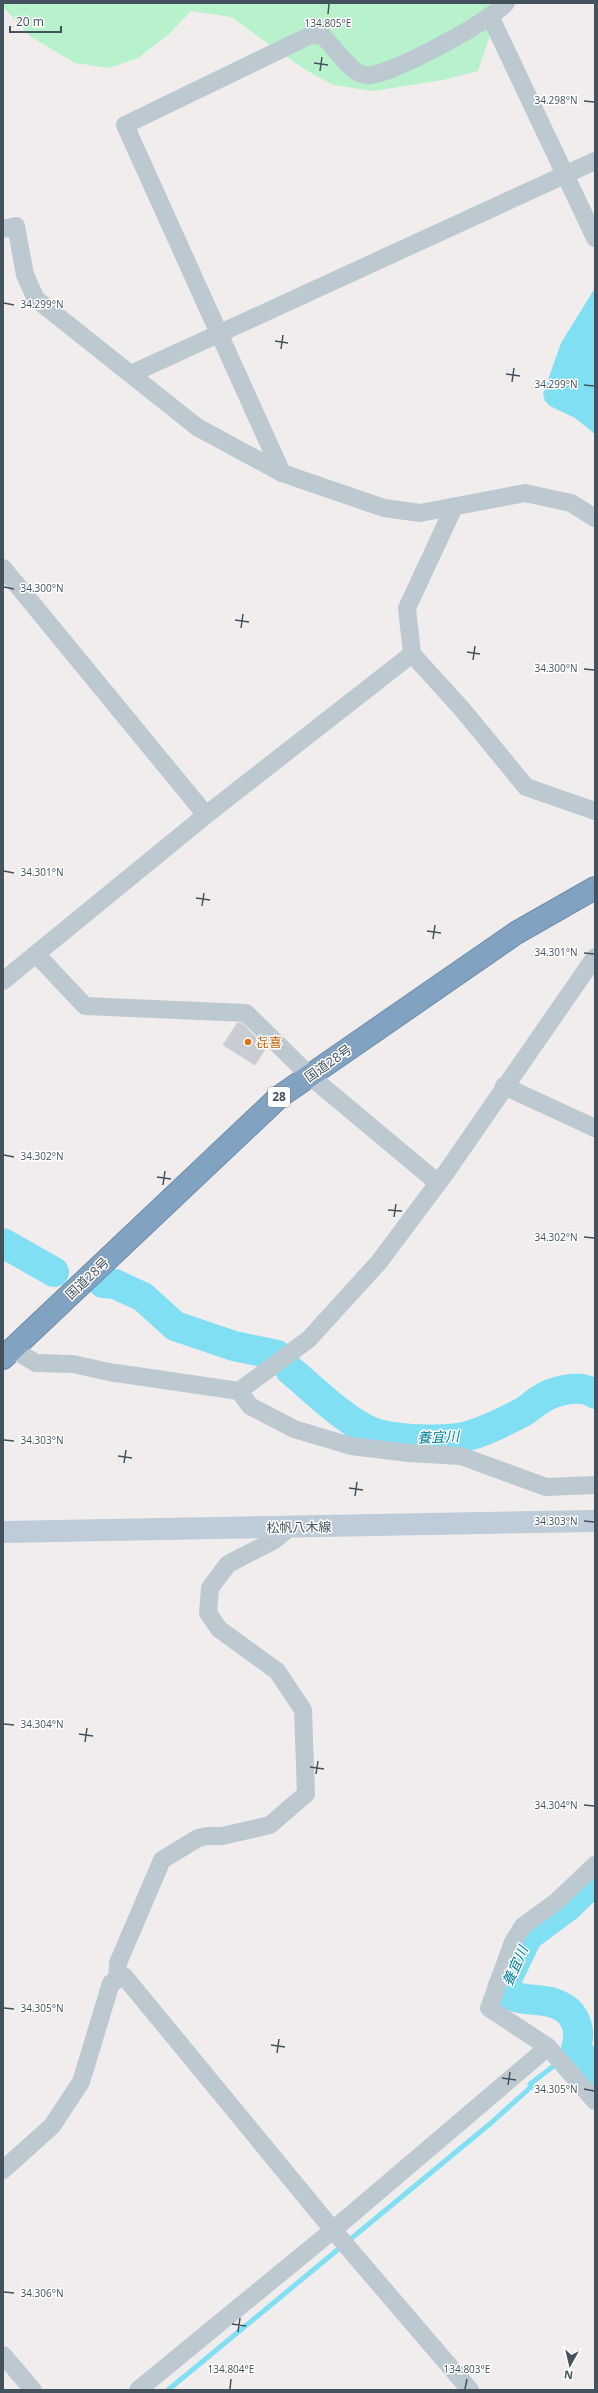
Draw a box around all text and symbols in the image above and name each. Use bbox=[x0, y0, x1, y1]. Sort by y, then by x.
scale bar bbox=[10, 8, 61, 34]
text: 20 m bbox=[16, 13, 44, 30]
text: 134.805°E bbox=[305, 16, 351, 30]
text: 34.298°N bbox=[534, 93, 578, 107]
text: 34.299°N bbox=[20, 297, 64, 311]
text: 34.299°N bbox=[534, 377, 578, 391]
text: 34.300°N bbox=[20, 581, 64, 595]
text: 34.300°N bbox=[534, 661, 578, 675]
text: 34.301°N bbox=[20, 865, 64, 879]
text: 34.301°N bbox=[534, 945, 578, 959]
place label: 㐂喜 bbox=[256, 1033, 282, 1051]
marker: 㐂喜 bbox=[243, 1037, 253, 1047]
street label: 国道28号 bbox=[301, 1040, 355, 1086]
road number: 28 bbox=[268, 1087, 290, 1107]
text: 34.302°N bbox=[20, 1149, 64, 1163]
text: 34.302°N bbox=[534, 1230, 578, 1244]
street label: 国道28号 bbox=[61, 1253, 113, 1303]
water label: 養宜川 bbox=[417, 1426, 461, 1447]
text: 34.303°N bbox=[20, 1433, 64, 1447]
text: 34.303°N bbox=[534, 1514, 578, 1528]
street label: 松帆八木線 bbox=[266, 1517, 332, 1537]
text: 34.304°N bbox=[20, 1717, 64, 1731]
text: 34.304°N bbox=[534, 1798, 578, 1812]
water label: 養宜川 bbox=[497, 1941, 533, 1989]
text: 34.305°N bbox=[20, 2001, 64, 2015]
text: 34.305°N bbox=[534, 2082, 578, 2096]
text: 34.306°N bbox=[20, 2286, 64, 2300]
north arrow bbox=[550, 2345, 590, 2385]
text: 134.804°E bbox=[208, 2362, 254, 2376]
text: 134.803°E bbox=[444, 2362, 490, 2376]
text: N bbox=[563, 2367, 574, 2383]

